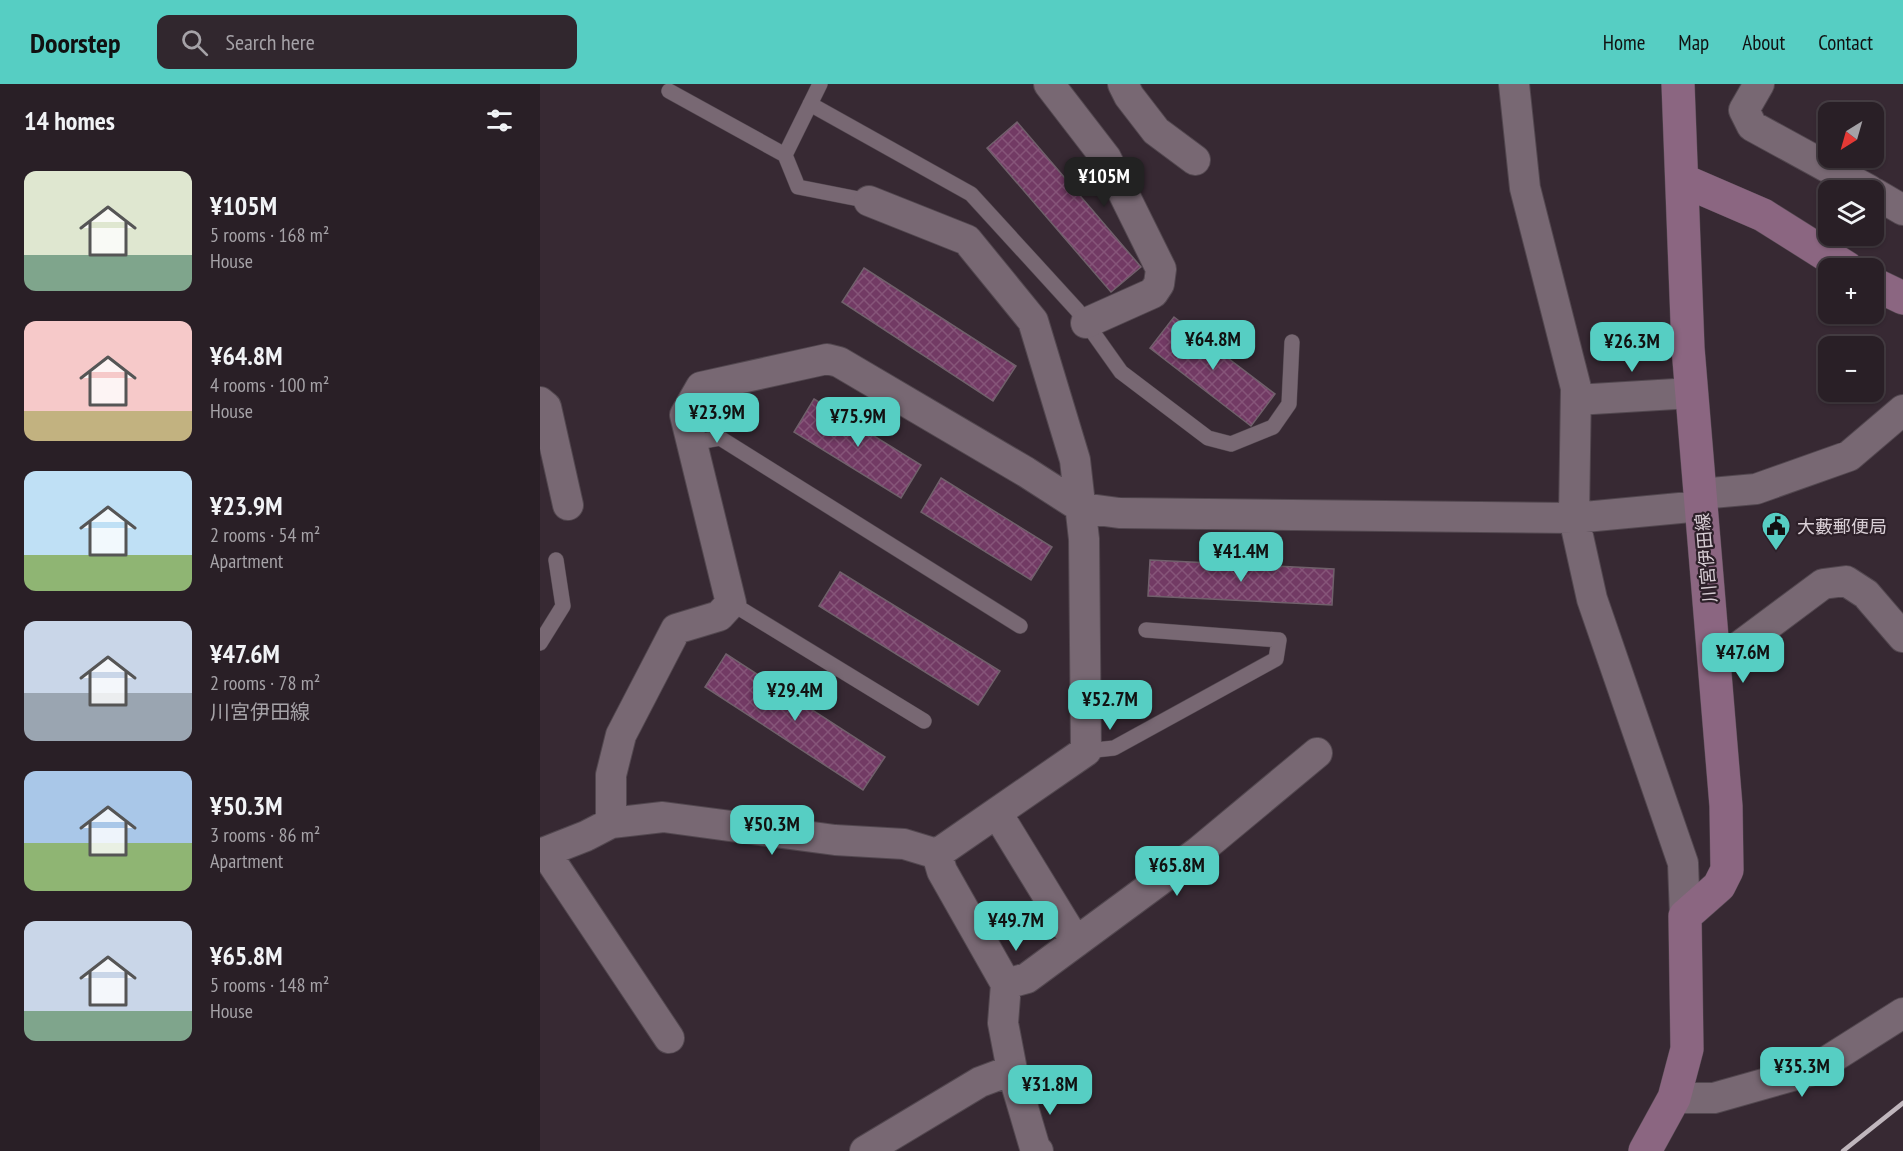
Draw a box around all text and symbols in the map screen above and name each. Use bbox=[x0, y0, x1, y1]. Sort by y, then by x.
search box bbox=[157, 15, 577, 69]
text: Doorstep bbox=[30, 24, 121, 61]
icon: search bbox=[178, 26, 211, 59]
text: Search here bbox=[226, 28, 315, 56]
text: Home bbox=[1603, 29, 1645, 56]
text: Map bbox=[1678, 29, 1709, 56]
text: About bbox=[1742, 29, 1785, 56]
text: Contact bbox=[1818, 29, 1873, 56]
north arrow bbox=[1818, 102, 1884, 168]
map controls bbox=[1818, 102, 1884, 402]
text: 14 homes bbox=[24, 104, 115, 137]
icon: filters bbox=[483, 104, 516, 137]
pin: ¥105M bbox=[1062, 157, 1146, 208]
text: ¥105M bbox=[1078, 163, 1130, 189]
button: layers bbox=[1818, 180, 1884, 246]
text: ¥105M bbox=[210, 189, 277, 222]
icon: home bbox=[72, 195, 144, 267]
text: 5 rooms · 168 m² bbox=[210, 222, 329, 248]
text: House bbox=[210, 248, 253, 274]
button: + bbox=[1818, 258, 1884, 324]
pin: ¥64.8M bbox=[1164, 320, 1262, 371]
pin: ¥26.3M bbox=[1583, 322, 1681, 373]
text: ¥64.8M bbox=[1185, 326, 1241, 352]
text: ¥26.3M bbox=[1604, 328, 1660, 354]
button: − bbox=[1818, 336, 1884, 402]
text: ¥64.8M bbox=[210, 339, 283, 372]
icon: home bbox=[72, 345, 144, 417]
text: 4 rooms · 100 m² bbox=[210, 372, 329, 398]
pin: ¥23.9M bbox=[668, 393, 766, 444]
pin: ¥75.9M bbox=[809, 397, 907, 448]
text: House bbox=[210, 398, 253, 424]
text: ¥23.9M bbox=[689, 399, 745, 425]
text: ¥75.9M bbox=[830, 403, 886, 429]
text: ¥23.9M bbox=[210, 489, 283, 522]
icon: home bbox=[72, 495, 144, 567]
public building icon: 大藪郵便局 bbox=[1760, 510, 1792, 552]
street label: 川宮伊田線 bbox=[1691, 512, 1721, 604]
place label: 大藪郵便局 bbox=[1797, 515, 1887, 538]
text: 2 rooms · 54 m² bbox=[210, 522, 320, 548]
pin: ¥41.4M bbox=[1192, 532, 1290, 583]
text: ¥41.4M bbox=[1213, 538, 1269, 564]
text: Apartment bbox=[210, 548, 283, 574]
pin: ¥47.6M bbox=[1694, 633, 1792, 684]
text: ¥47.6M bbox=[210, 637, 280, 670]
text: ¥47.6M bbox=[1716, 639, 1770, 665]
icon: home bbox=[72, 645, 144, 717]
text: 2 rooms · 78 m² bbox=[210, 670, 320, 696]
pin: ¥29.4M bbox=[746, 671, 844, 722]
text: ¥29.4M bbox=[767, 677, 823, 703]
pin: ¥52.7M bbox=[1061, 680, 1159, 731]
text: ¥52.7M bbox=[1082, 686, 1138, 712]
text: 川宮伊田線 bbox=[210, 699, 310, 725]
text: ¥50.3M bbox=[210, 789, 283, 822]
icon: home bbox=[72, 795, 144, 867]
pin: ¥50.3M bbox=[723, 805, 821, 856]
text: ¥50.3M bbox=[744, 811, 800, 837]
text: 3 rooms · 86 m² bbox=[210, 822, 320, 848]
pin: ¥65.8M bbox=[1128, 846, 1226, 897]
text: Apartment bbox=[210, 848, 283, 874]
text: ¥65.8M bbox=[1149, 852, 1205, 878]
pin: ¥49.7M bbox=[967, 901, 1065, 952]
text: ¥49.7M bbox=[988, 907, 1044, 933]
text: ¥65.8M bbox=[210, 939, 283, 972]
icon: home bbox=[72, 945, 144, 1017]
text: 5 rooms · 148 m² bbox=[210, 972, 329, 998]
text: House bbox=[210, 998, 253, 1024]
pin: ¥35.3M bbox=[1753, 1047, 1851, 1098]
text: ¥35.3M bbox=[1774, 1053, 1830, 1079]
pin: ¥31.8M bbox=[1001, 1065, 1099, 1116]
text: ¥31.8M bbox=[1022, 1071, 1078, 1097]

